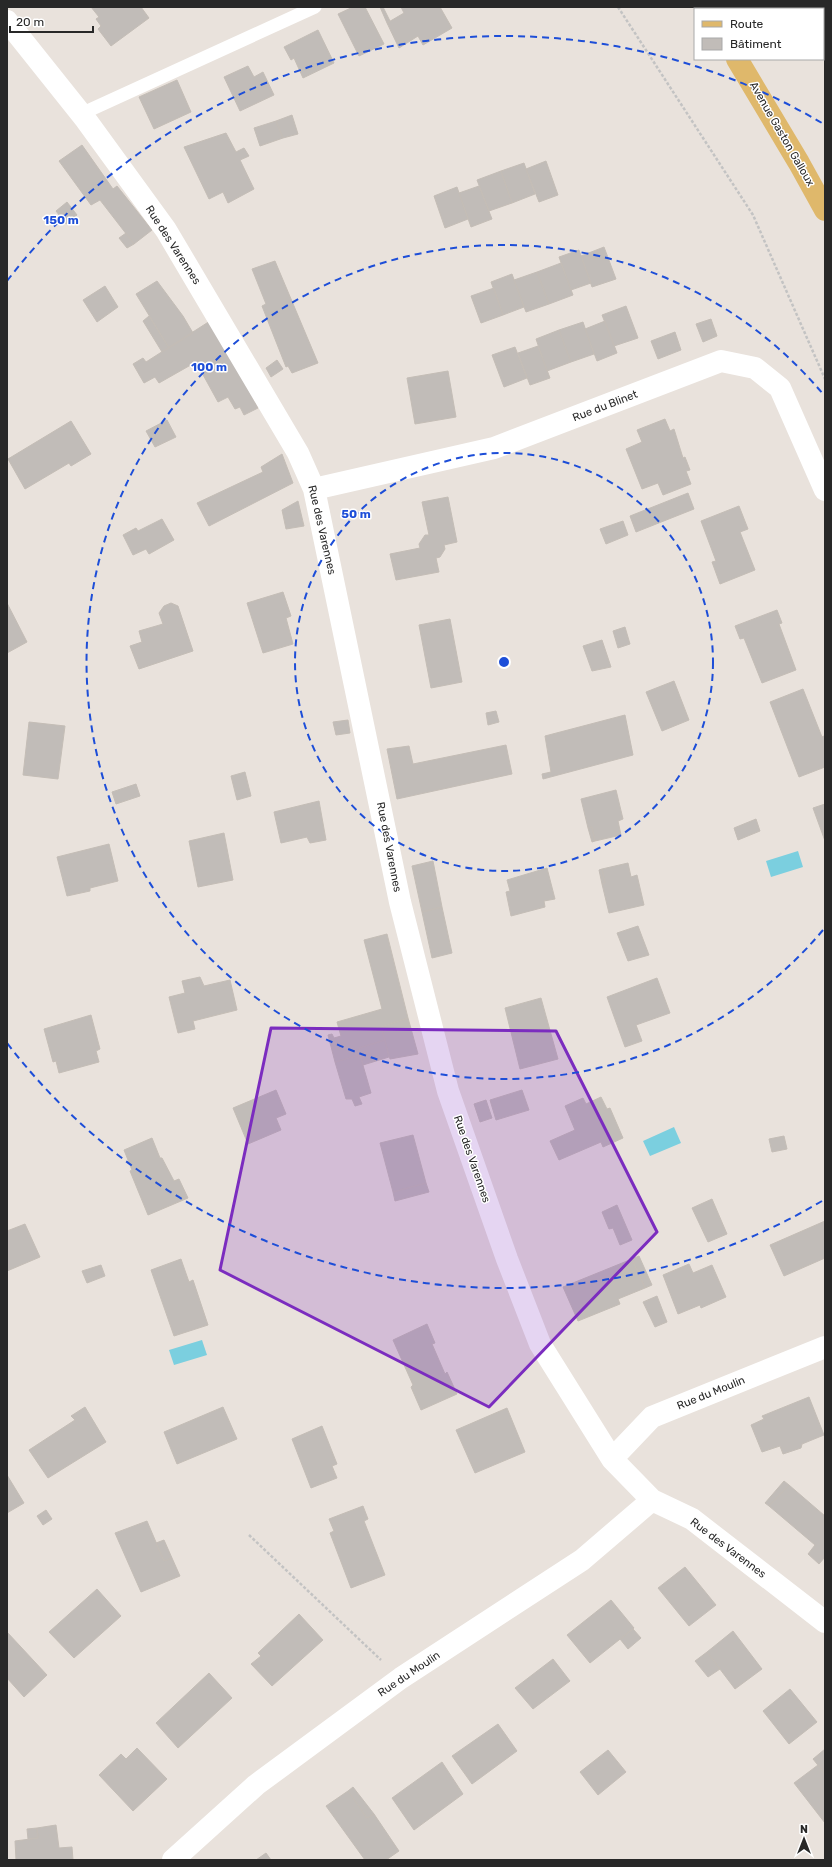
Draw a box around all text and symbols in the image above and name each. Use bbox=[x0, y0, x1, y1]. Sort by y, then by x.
scale bar bbox=[10, 8, 93, 34]
legend bbox=[694, 8, 824, 60]
text: 20 m bbox=[16, 15, 44, 29]
text: Route bbox=[730, 17, 764, 31]
text: Bâtiment bbox=[730, 37, 782, 51]
street label: Avenue Gaston Galloux bbox=[747, 80, 817, 188]
street label: Rue des Varennes bbox=[143, 203, 204, 287]
text: 150 m bbox=[43, 213, 79, 227]
text: 100 m bbox=[191, 360, 227, 374]
street label: Rue du Blinet bbox=[571, 387, 640, 424]
street label: Rue des Varennes bbox=[305, 484, 339, 576]
text: 50 m bbox=[341, 507, 371, 521]
centre of rings bbox=[497, 655, 511, 669]
street label: Rue des Varennes bbox=[374, 801, 404, 893]
street label: Rue des Varennes bbox=[451, 1114, 493, 1205]
street label: Rue du Moulin bbox=[675, 1373, 747, 1413]
street label: Rue des Varennes bbox=[688, 1515, 769, 1581]
street label: Rue du Moulin bbox=[375, 1648, 443, 1700]
north arrow bbox=[784, 1819, 824, 1859]
text: N bbox=[800, 1823, 808, 1836]

